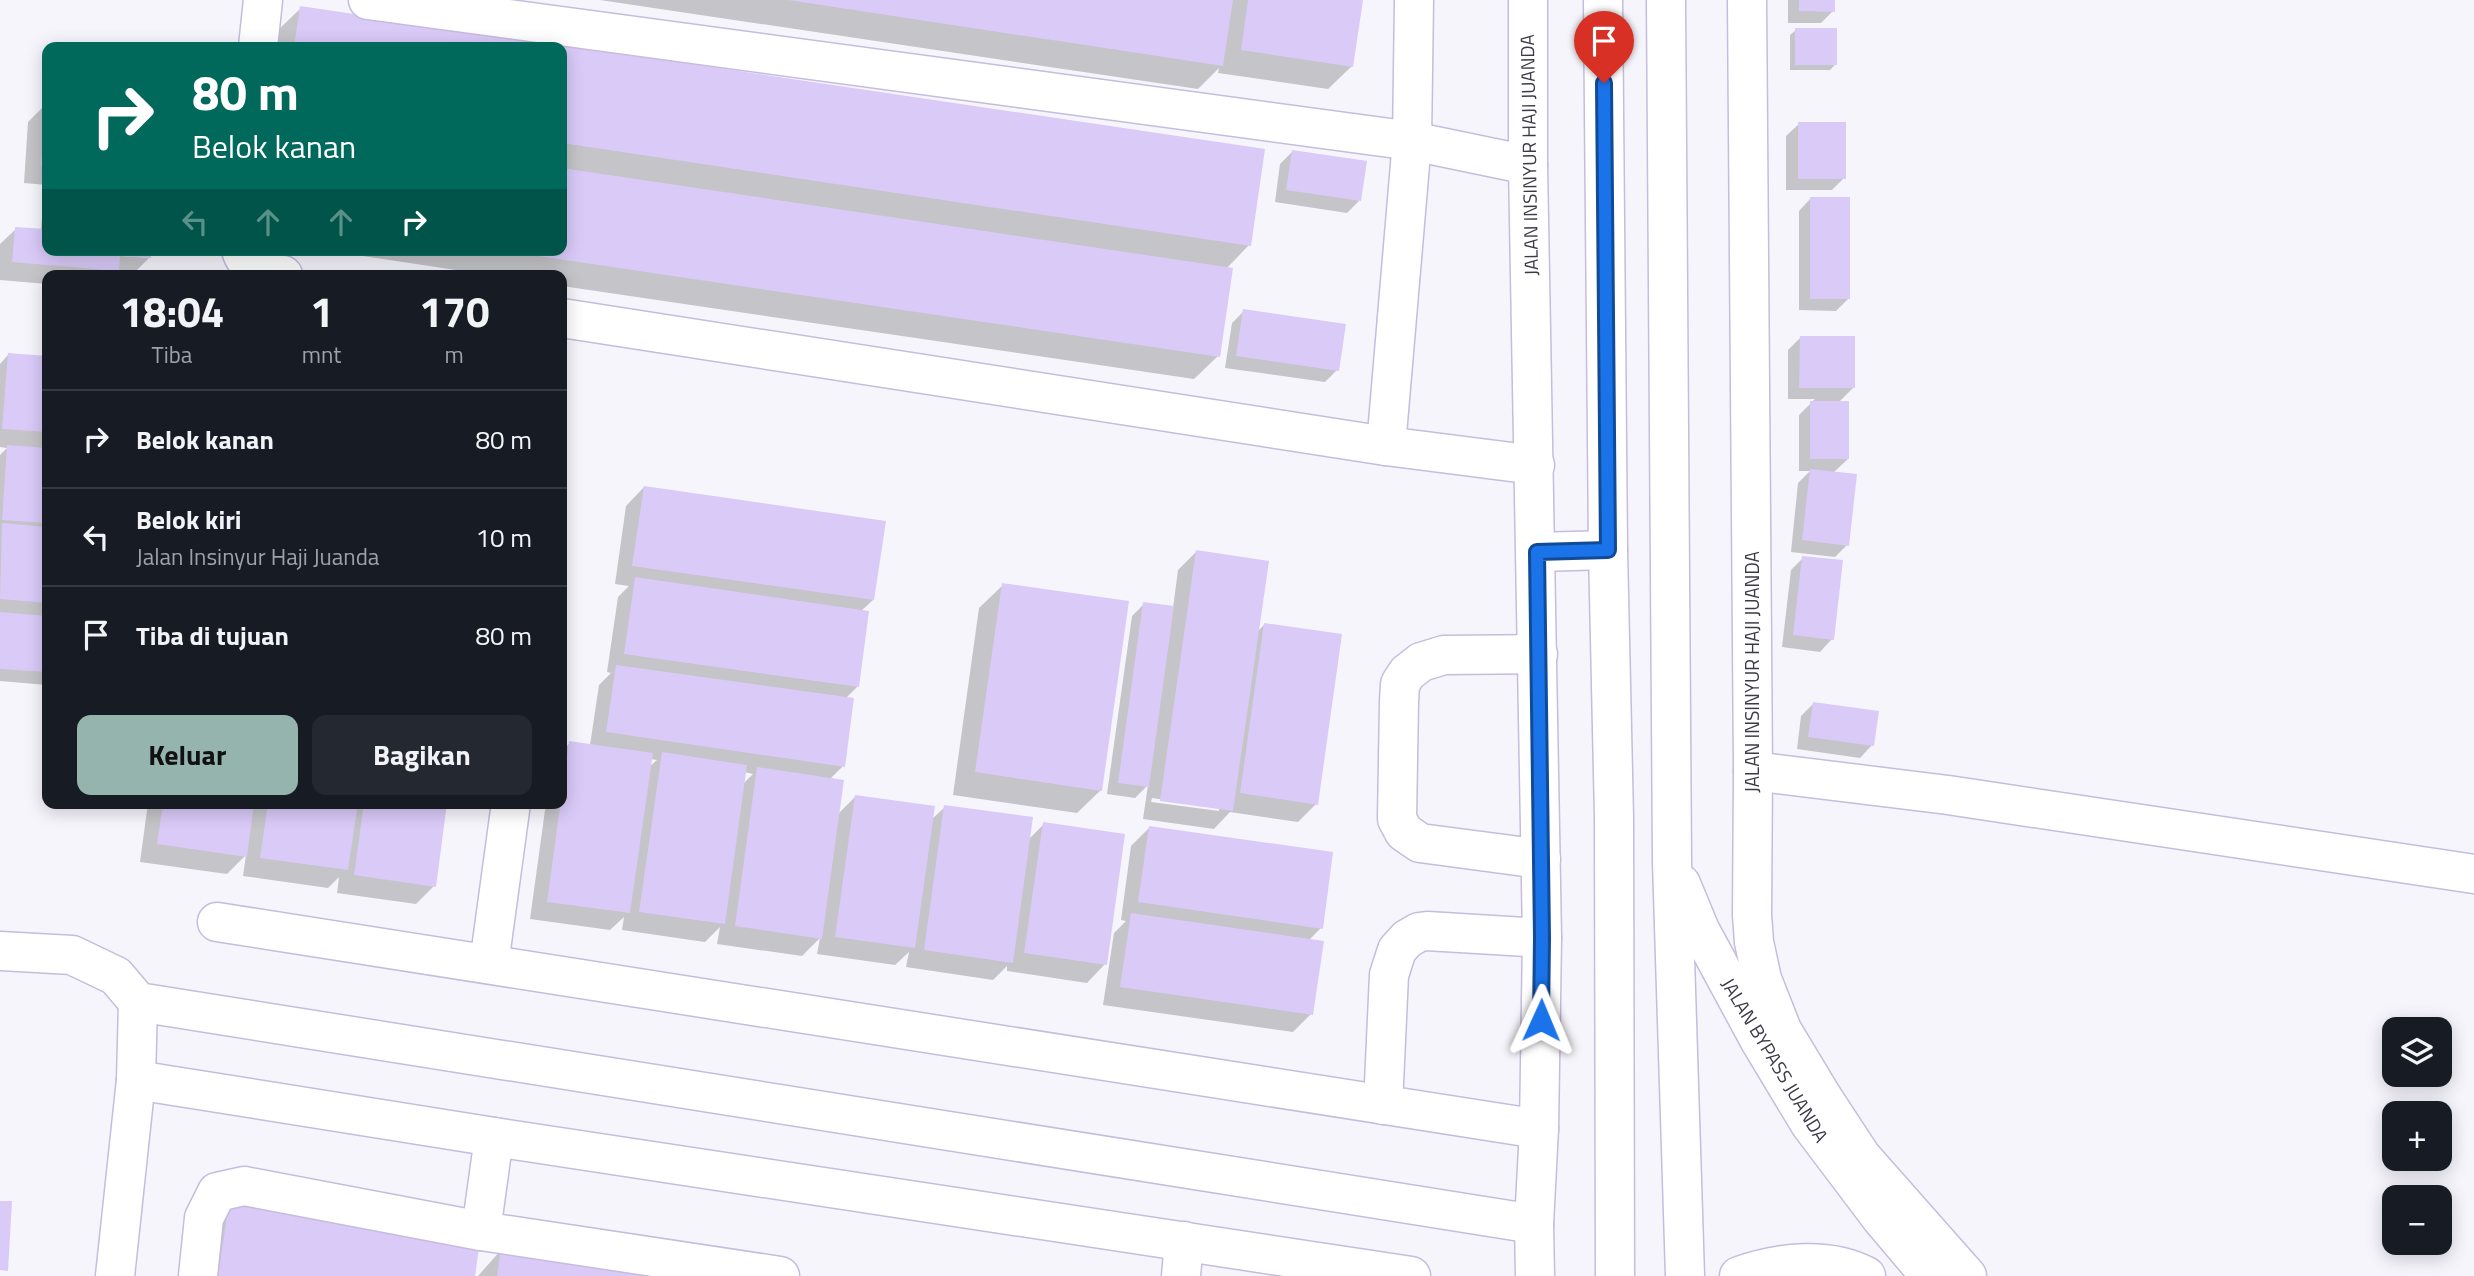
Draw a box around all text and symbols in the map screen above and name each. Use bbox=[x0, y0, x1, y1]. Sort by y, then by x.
pin bbox=[1574, 11, 1634, 83]
icon: arrive bbox=[1585, 22, 1623, 60]
street label: JALAN INSINYUR HAJI JUANDA bbox=[1512, 34, 1545, 276]
text: 80 m bbox=[192, 54, 299, 129]
icon: right bbox=[77, 70, 168, 161]
text: Belok kanan bbox=[192, 122, 356, 170]
icon: left bbox=[176, 203, 214, 241]
icon: ahead bbox=[249, 203, 287, 241]
icon: ahead bbox=[322, 203, 360, 241]
icon: right bbox=[395, 203, 433, 241]
text: 18:04 bbox=[120, 279, 224, 343]
text: 1 bbox=[310, 279, 333, 343]
text: 170 bbox=[419, 279, 490, 343]
text: Tiba bbox=[152, 337, 192, 372]
text: mnt bbox=[302, 337, 341, 372]
text: m bbox=[445, 337, 464, 372]
icon: right bbox=[77, 420, 115, 458]
text: Belok kanan bbox=[136, 420, 274, 459]
text: 80 m bbox=[475, 420, 532, 459]
text: Belok kiri bbox=[136, 500, 242, 539]
icon: left bbox=[77, 518, 115, 556]
text: 10 m bbox=[475, 518, 532, 557]
text: Jalan Insinyur Haji Juanda bbox=[136, 539, 379, 574]
street label: JALAN INSINYUR HAJI JUANDA bbox=[1737, 551, 1766, 793]
icon: arrive bbox=[77, 616, 115, 654]
text: Tiba di tujuan bbox=[136, 616, 289, 655]
text: 80 m bbox=[475, 616, 532, 655]
button: Keluar bbox=[77, 715, 298, 795]
button: Bagikan bbox=[312, 715, 532, 795]
street label: JALAN BYPASS JUANDA bbox=[1715, 972, 1836, 1148]
position arrow bbox=[1504, 983, 1578, 1057]
map controls bbox=[2382, 1017, 2452, 1255]
button: layers bbox=[2382, 1017, 2452, 1087]
button: + bbox=[2382, 1101, 2452, 1171]
button: − bbox=[2382, 1185, 2452, 1255]

